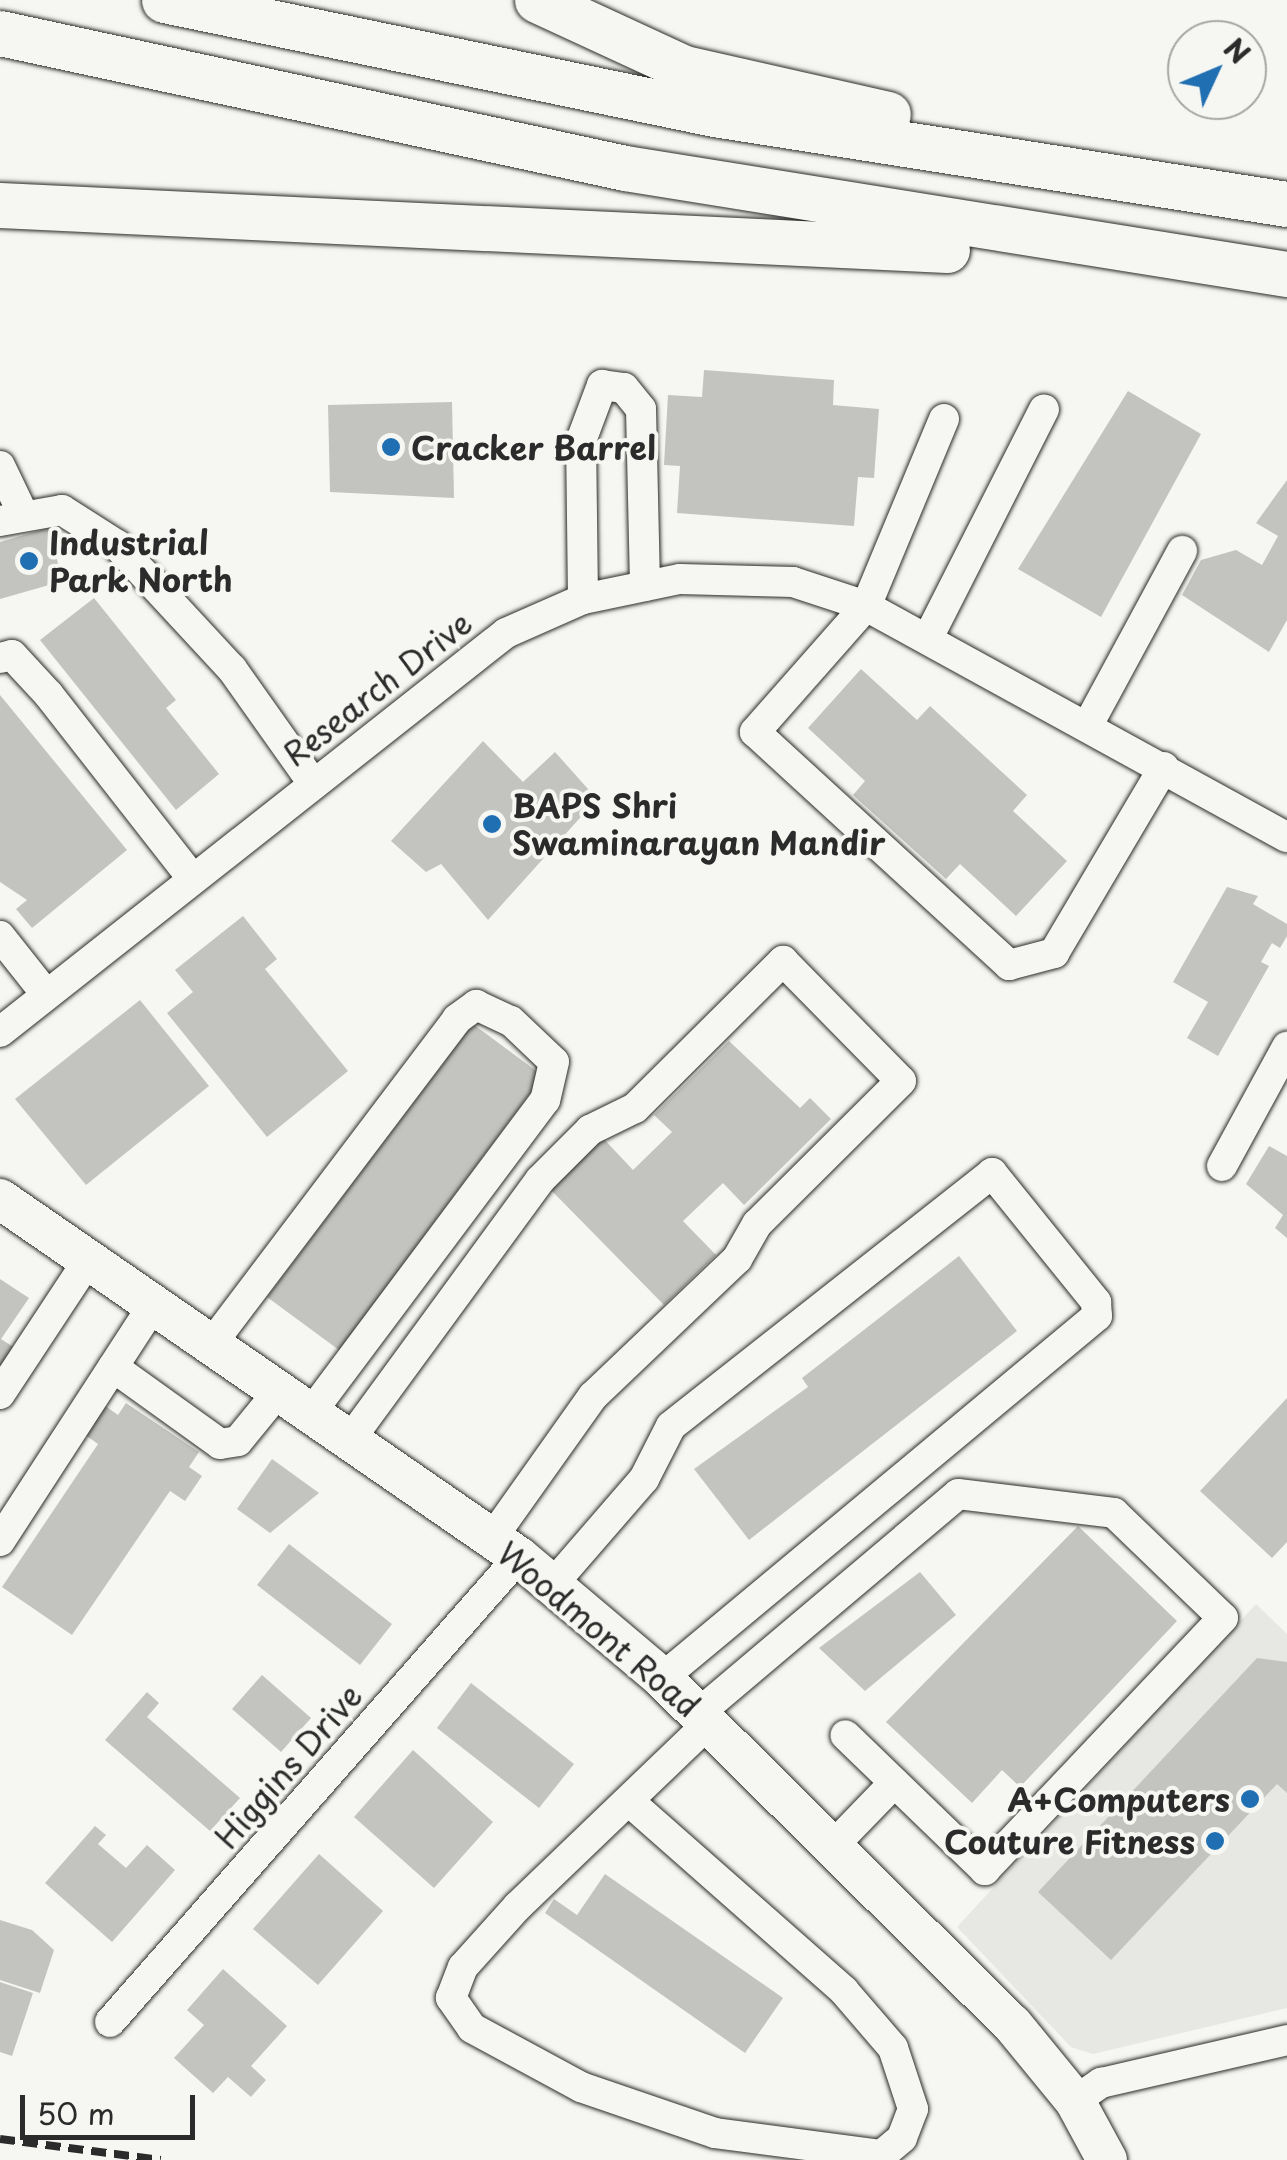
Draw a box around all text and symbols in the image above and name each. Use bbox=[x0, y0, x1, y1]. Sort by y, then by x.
north arrow bbox=[1167, 20, 1267, 120]
text: N bbox=[1214, 27, 1261, 73]
place label: Cracker Barrel bbox=[411, 428, 658, 466]
marker: Cracker Barrel bbox=[380, 436, 402, 458]
place label: Industrial Park North bbox=[49, 524, 233, 599]
marker: Industrial Park North bbox=[18, 550, 40, 572]
street label: Research Drive bbox=[274, 602, 480, 774]
place label: BAPS Shri Swaminarayan Mandir bbox=[512, 787, 886, 862]
marker: BAPS Shri Swaminarayan Mandir bbox=[481, 813, 503, 835]
street label: Woodmont Road bbox=[490, 1533, 708, 1725]
street label: Higgins Drive bbox=[207, 1676, 369, 1856]
place label: A+Computers bbox=[1008, 1780, 1230, 1818]
marker: A+Computers bbox=[1239, 1788, 1261, 1810]
place label: Couture Fitness bbox=[942, 1822, 1195, 1860]
marker: Couture Fitness bbox=[1204, 1830, 1226, 1852]
scale bar bbox=[25, 2075, 200, 2137]
text: 50 m bbox=[37, 2090, 115, 2135]

